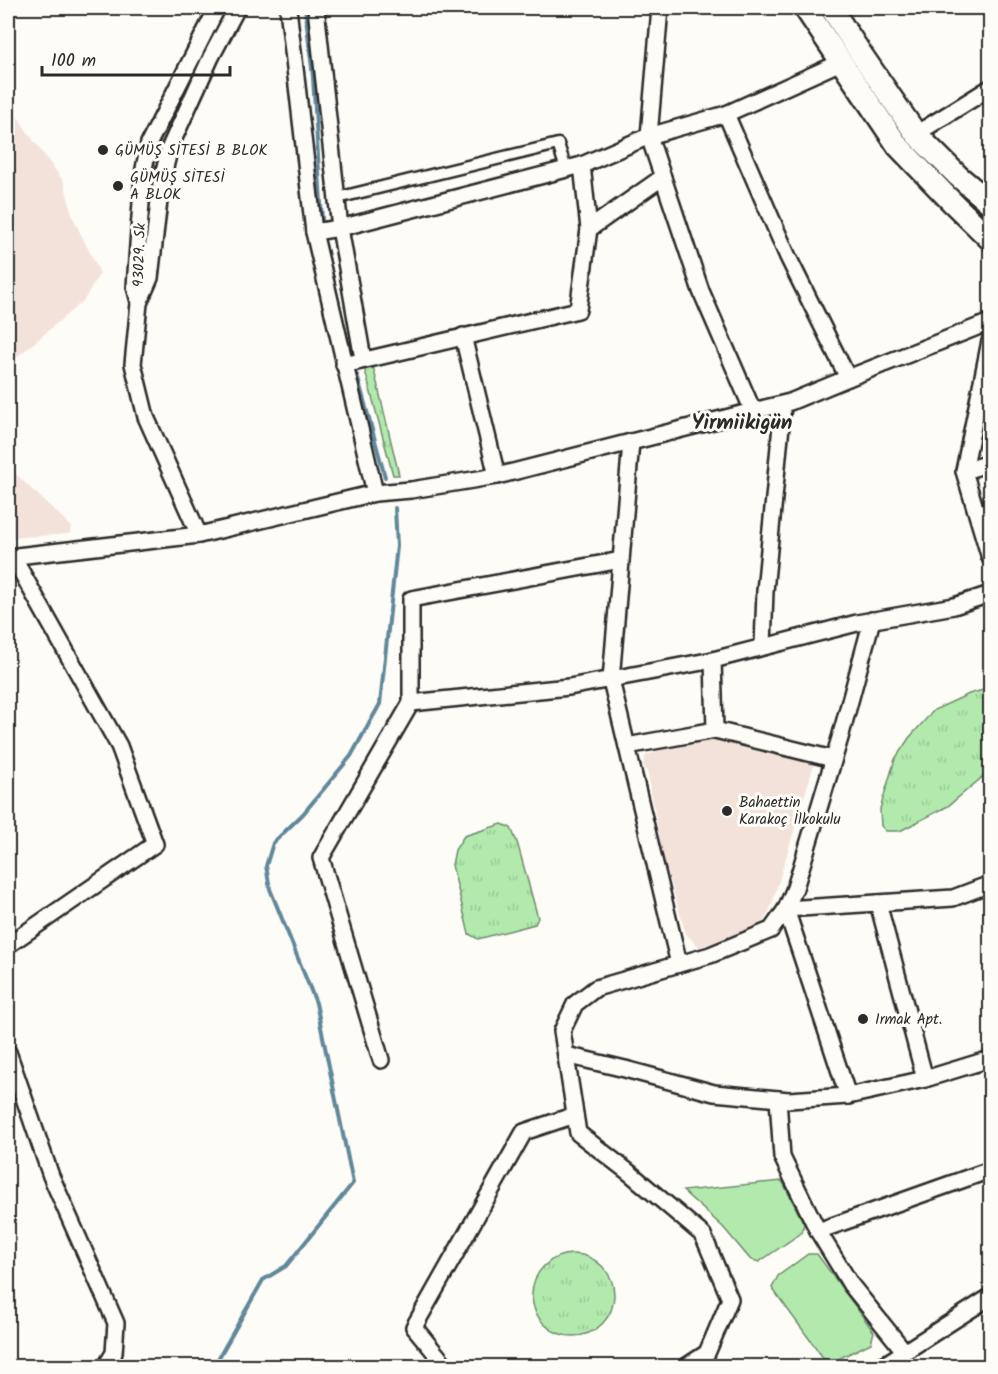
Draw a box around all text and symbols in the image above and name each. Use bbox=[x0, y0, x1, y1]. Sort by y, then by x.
scale bar bbox=[42, 39, 230, 77]
text: 100 m bbox=[51, 47, 96, 76]
place label: GÜMÜŞ SİTESİ B BLOK bbox=[115, 139, 267, 163]
marker: GÜMÜŞ SİTESİ B BLOK bbox=[96, 143, 110, 157]
place label: GÜMÜŞ SİTESİ A BLOK bbox=[130, 166, 225, 207]
marker: GÜMÜŞ SİTESİ A BLOK bbox=[111, 179, 125, 193]
street label: 93029. Sk bbox=[127, 222, 153, 287]
district label: Yirmiikigün bbox=[692, 407, 792, 440]
place label: Bahaettin Karakoç İlkokulu bbox=[739, 791, 841, 832]
marker: Bahaettin Karakoç İlkokulu bbox=[720, 804, 734, 818]
place label: Irmak Apt. bbox=[875, 1008, 942, 1032]
marker: Irmak Apt. bbox=[856, 1012, 870, 1026]

